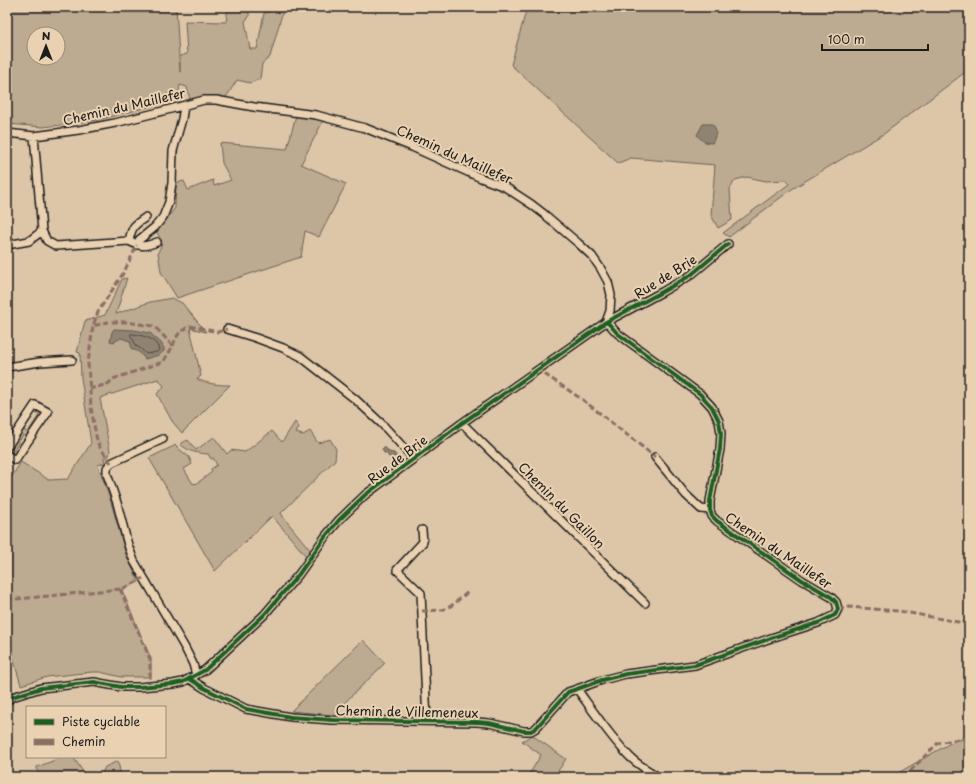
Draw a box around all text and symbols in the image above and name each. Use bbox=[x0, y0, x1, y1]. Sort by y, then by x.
north arrow bbox=[26, 26, 66, 66]
scale bar bbox=[822, 26, 928, 52]
text: N bbox=[42, 27, 51, 44]
text: 100 m bbox=[828, 30, 865, 48]
street label: Chemin du Maillefer bbox=[61, 82, 188, 129]
street label: Chemin du Maillefer bbox=[394, 120, 517, 189]
street label: Rue de Brie bbox=[630, 249, 700, 303]
street label: Rue de Brie bbox=[363, 430, 431, 488]
street label: Chemin du Gaillon bbox=[514, 457, 610, 553]
street label: Chemin du Maillefer bbox=[722, 507, 837, 593]
street label: Chemin de Villemeneux bbox=[336, 700, 479, 722]
legend bbox=[26, 706, 166, 758]
text: Piste cyclable bbox=[62, 712, 140, 730]
text: Chemin bbox=[62, 732, 106, 750]

